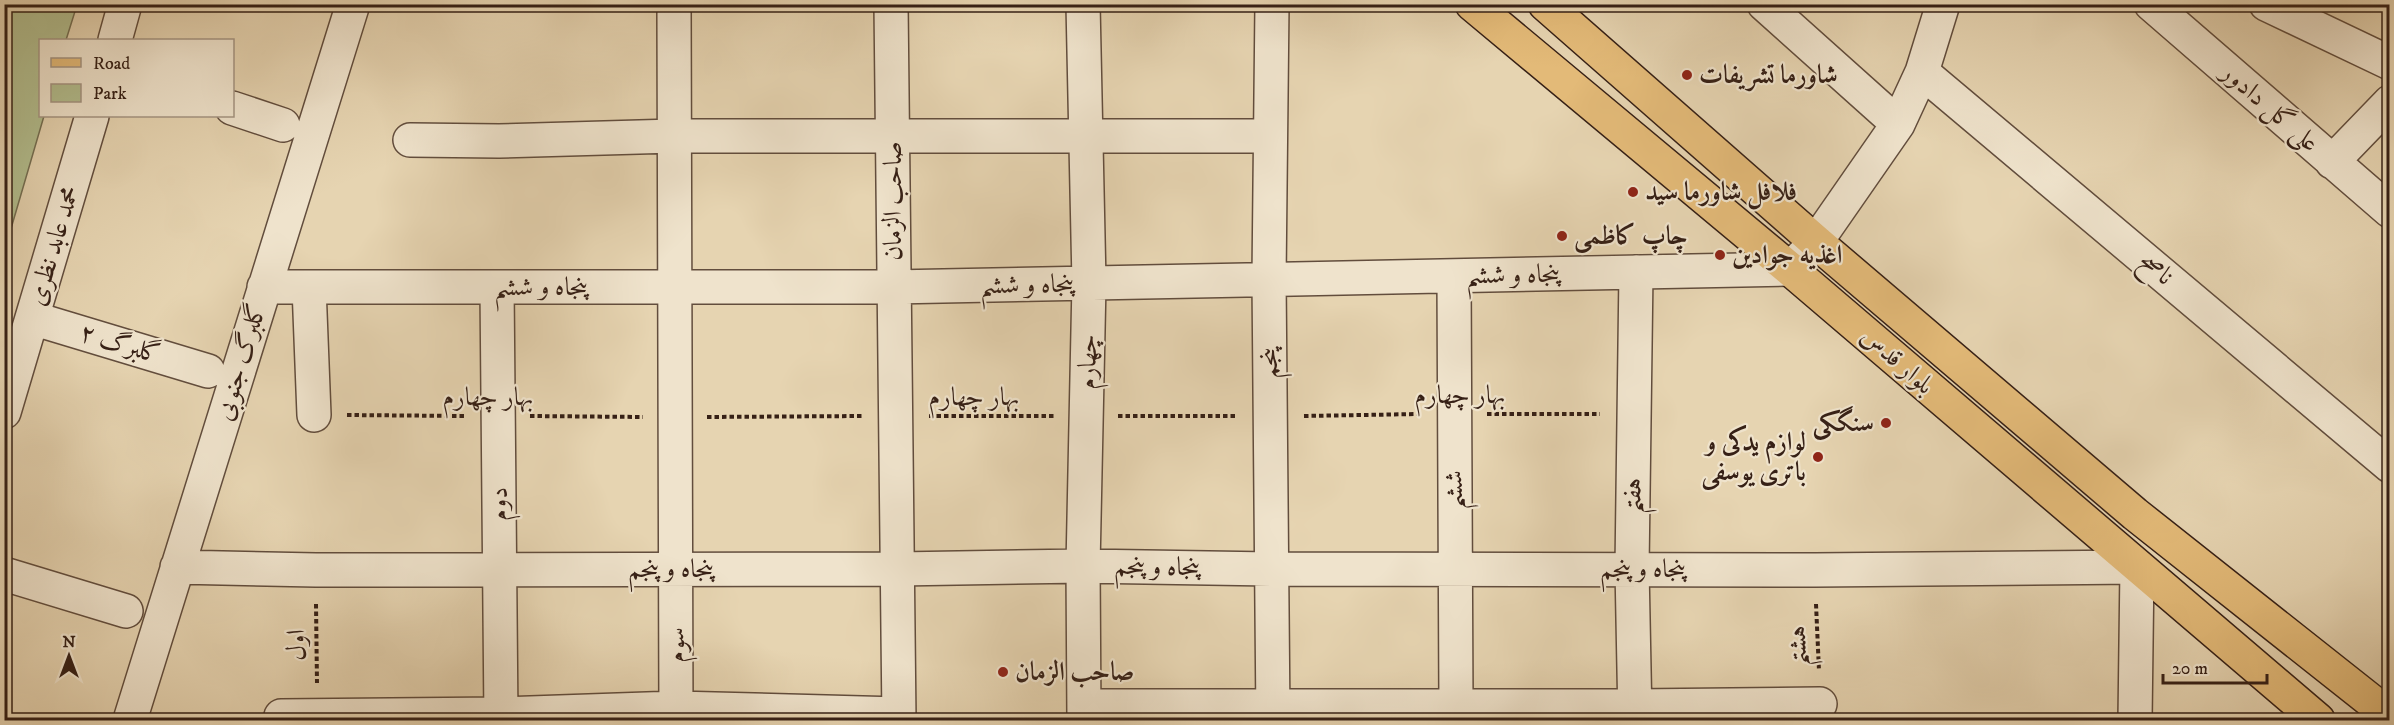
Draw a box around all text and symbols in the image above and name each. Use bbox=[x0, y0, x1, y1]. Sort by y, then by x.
legend bbox=[39, 39, 234, 117]
text: Road bbox=[93, 53, 130, 75]
street label: علی گل دادور bbox=[2211, 54, 2326, 160]
place label: شاورما تشریفات bbox=[1699, 59, 1838, 92]
marker: شاورما تشریفات bbox=[1680, 68, 1694, 82]
text: Park bbox=[93, 83, 127, 105]
street label: صاحب الزمان bbox=[877, 141, 910, 261]
place label: فلافل شاورما سید bbox=[1645, 176, 1797, 210]
street label: محمد عابد نظری bbox=[20, 182, 88, 310]
marker: فلافل شاورما سید bbox=[1626, 185, 1640, 199]
place label: چاپ كاظمى bbox=[1574, 220, 1687, 254]
marker: چاپ كاظمى bbox=[1555, 229, 1569, 243]
place label: اغذیه جوادین bbox=[1732, 239, 1842, 272]
street label: ناصح bbox=[2129, 245, 2180, 296]
marker: اغذیه جوادین bbox=[1713, 248, 1727, 262]
street label: پنجاه و ششم bbox=[1466, 258, 1562, 300]
street label: پنجاه و ششم bbox=[980, 268, 1076, 310]
street label: پنجاه و ششم bbox=[494, 271, 590, 312]
street label: گلبرگ جنوبی bbox=[208, 299, 275, 425]
street label: گلبرگ ۲ bbox=[76, 316, 164, 372]
street label: بلوار قدس bbox=[1853, 320, 1941, 402]
street label: چهارم bbox=[1071, 334, 1110, 390]
street label: پنجم bbox=[1253, 346, 1293, 379]
street label: بهار چهارم bbox=[1415, 379, 1505, 417]
street label: بهار چهارم bbox=[443, 381, 533, 419]
street label: بهار چهارم bbox=[929, 381, 1019, 419]
place label: سنگکی bbox=[1813, 405, 1874, 440]
marker: سنگکی bbox=[1879, 416, 1893, 430]
place label: لوازم یدکی و باتری یوسفی bbox=[1701, 425, 1806, 491]
marker: لوازم یدکی و باتری یوسفی bbox=[1811, 450, 1825, 464]
street label: ششم bbox=[1438, 470, 1479, 510]
street label: هفتم bbox=[1616, 478, 1658, 514]
street label: دوم bbox=[483, 487, 521, 521]
street label: پنجاه و پنجم bbox=[1114, 550, 1202, 591]
street label: پنجاه و پنجم bbox=[628, 553, 716, 593]
street label: پنجاه و پنجم bbox=[1600, 553, 1688, 593]
street label: هشتم bbox=[1781, 625, 1823, 667]
north arrow bbox=[39, 626, 99, 686]
street label: سوم bbox=[660, 627, 698, 663]
street label: اول bbox=[280, 629, 314, 661]
text: N bbox=[62, 632, 76, 652]
scale bar bbox=[2163, 647, 2266, 685]
place label: صاحب الزمان bbox=[1015, 656, 1134, 689]
text: 20 m bbox=[2172, 658, 2208, 680]
marker: صاحب الزمان bbox=[996, 665, 1010, 679]

